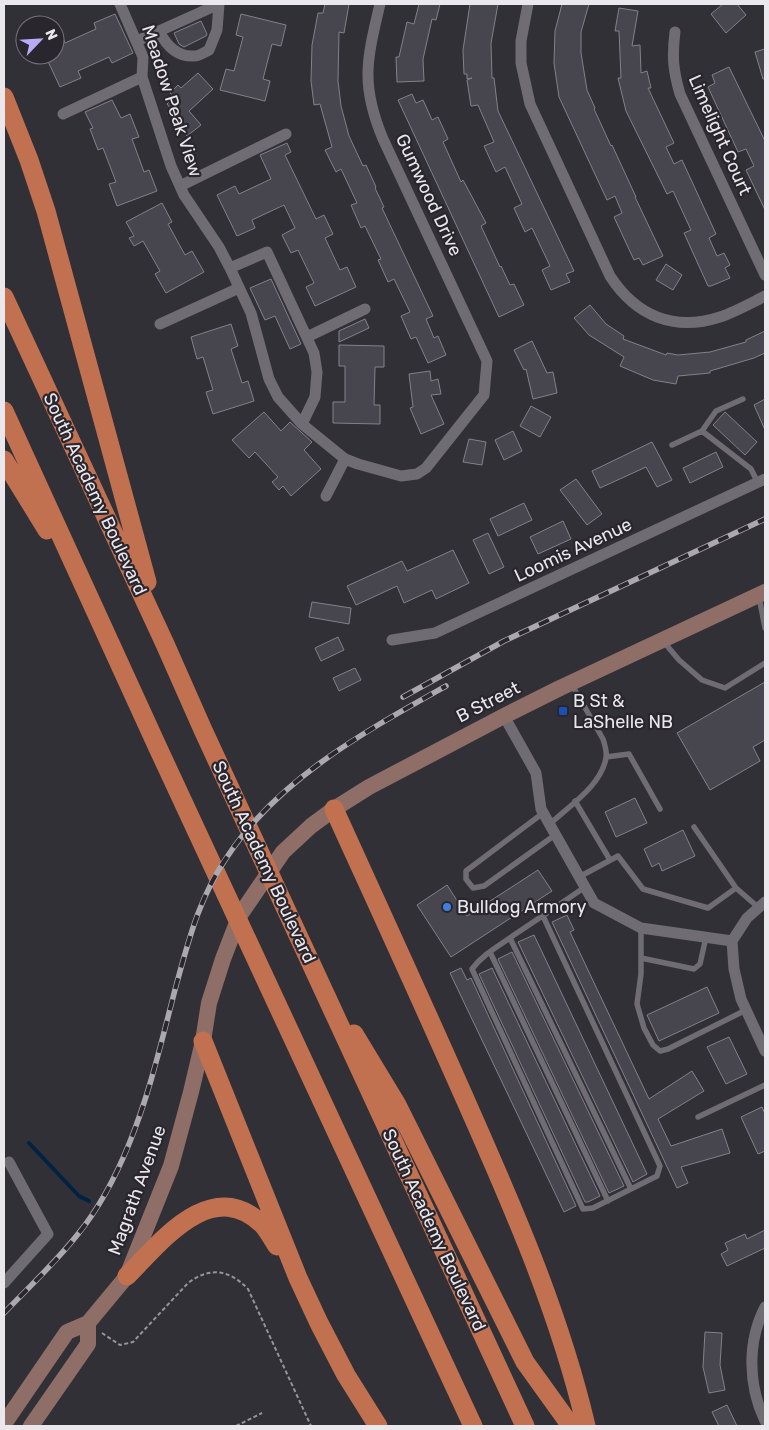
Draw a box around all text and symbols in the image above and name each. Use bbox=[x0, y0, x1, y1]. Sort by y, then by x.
north arrow bbox=[15, 15, 65, 65]
street label: Meadow Peak View bbox=[137, 22, 207, 180]
text: N bbox=[41, 27, 61, 43]
street label: Limelight Court bbox=[684, 71, 756, 199]
street label: Gumwood Drive bbox=[391, 130, 467, 260]
street label: South Academy Boulevard bbox=[38, 389, 152, 599]
street label: Loomis Avenue bbox=[511, 513, 635, 587]
street label: B Street bbox=[452, 677, 524, 727]
place label: B St & LaShelle NB bbox=[573, 690, 673, 733]
marker: B St & LaShelle NB bbox=[557, 705, 569, 717]
street label: South Academy Boulevard bbox=[207, 757, 321, 967]
place label: Bulldog Armory bbox=[457, 896, 586, 918]
marker: Bulldog Armory bbox=[441, 901, 453, 913]
street label: Magrath Avenue bbox=[103, 1122, 171, 1258]
street label: South Academy Boulevard bbox=[377, 1125, 491, 1335]

